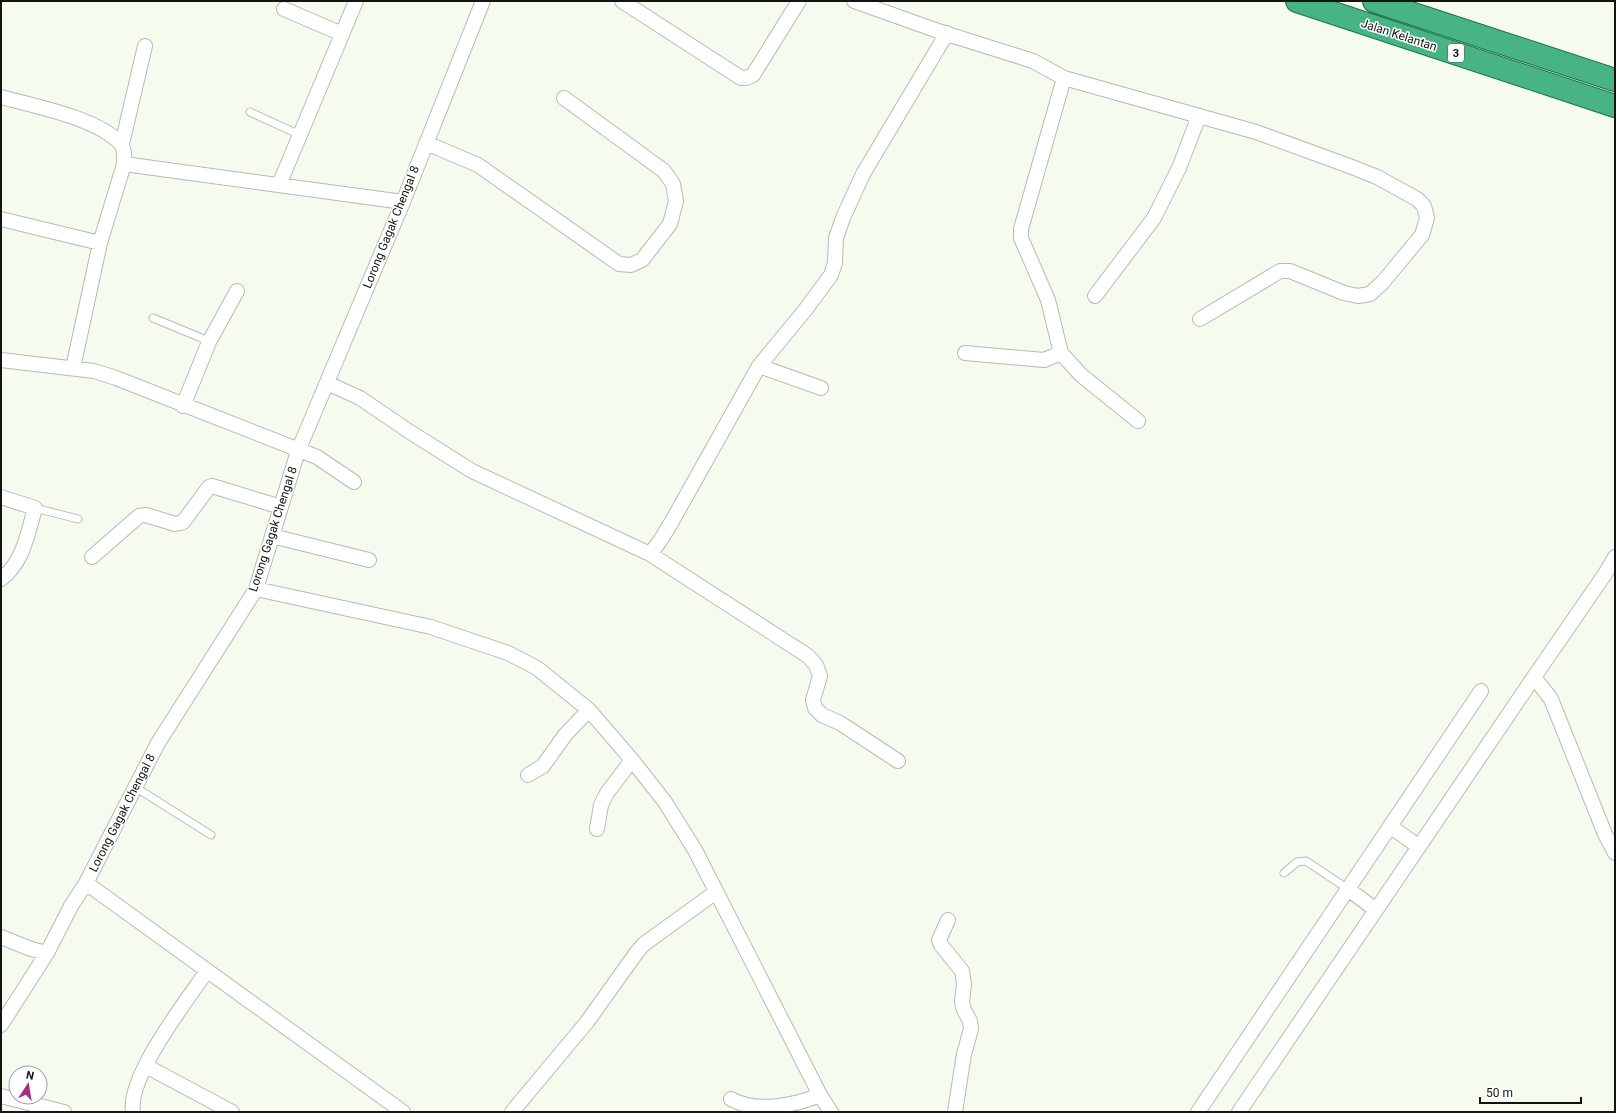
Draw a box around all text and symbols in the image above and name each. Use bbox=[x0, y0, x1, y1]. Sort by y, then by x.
street label: Jalan Kelantan bbox=[1359, 16, 1439, 54]
road number: 3 bbox=[1448, 44, 1464, 62]
street label: Lorong Gagak Chengal 8 bbox=[360, 164, 422, 290]
street label: Lorong Gagak Chengal 8 bbox=[246, 464, 300, 593]
street label: Lorong Gagak Chengal 8 bbox=[86, 751, 158, 874]
north arrow bbox=[8, 1065, 48, 1105]
text: N bbox=[25, 1069, 35, 1083]
scale bar bbox=[1480, 1079, 1581, 1105]
text: 50 m bbox=[1486, 1086, 1513, 1100]

